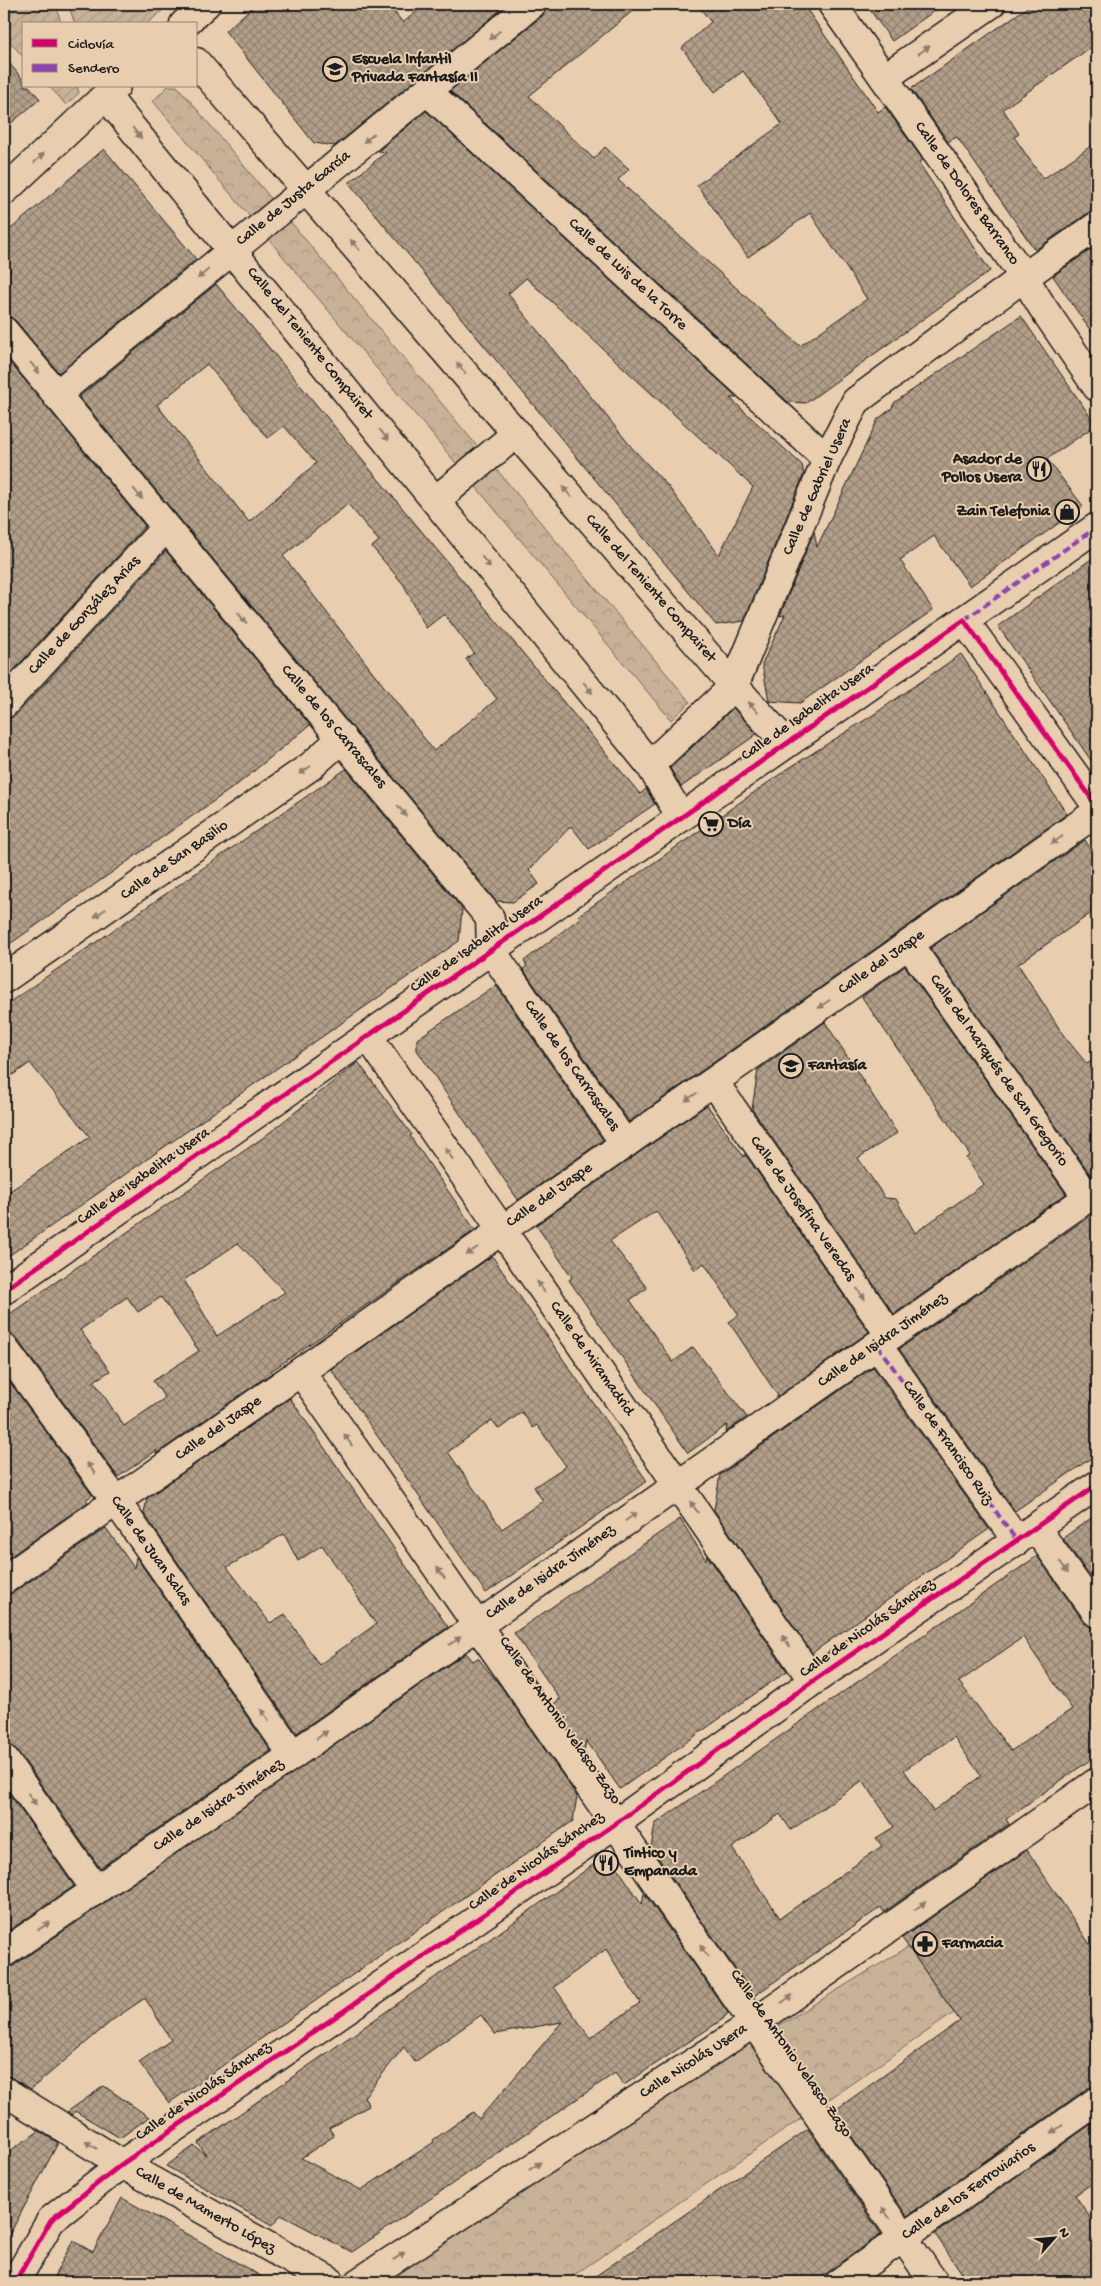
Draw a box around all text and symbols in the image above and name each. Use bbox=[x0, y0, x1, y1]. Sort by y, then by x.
legend bbox=[22, 22, 198, 88]
one-way arrow bbox=[489, 29, 502, 40]
text: Ciclovía bbox=[68, 36, 114, 54]
one-way arrow bbox=[918, 45, 931, 55]
place label: Escuela Infantil Privada Fantasía II bbox=[351, 50, 478, 88]
school or university icon: Escuela Infantil Privada Fantasía II bbox=[322, 56, 348, 82]
text: Sendero bbox=[68, 60, 120, 78]
street label: Calle de Dolores Barranco bbox=[909, 119, 1023, 269]
one-way arrow bbox=[132, 127, 143, 140]
one-way arrow bbox=[363, 132, 376, 143]
street label: Calle de Justa García bbox=[233, 146, 356, 251]
one-way arrow bbox=[33, 152, 45, 164]
street label: Calle de Luis de la Torre bbox=[563, 215, 691, 336]
one-way arrow bbox=[350, 238, 361, 251]
street label: Calle del Teniente Compairet bbox=[242, 264, 377, 425]
one-way arrow bbox=[196, 268, 209, 279]
one-way arrow bbox=[29, 362, 40, 375]
one-way arrow bbox=[455, 363, 467, 375]
street label: Calle de Gabriel Usera bbox=[779, 414, 857, 559]
one-way arrow bbox=[378, 429, 389, 442]
place label: Asador de Pollos Usera bbox=[941, 451, 1023, 488]
restaurant icon: Asador de Pollos Usera bbox=[1026, 456, 1052, 482]
one-way arrow bbox=[561, 485, 572, 498]
one-way arrow bbox=[133, 487, 144, 500]
shop icon: Zain Telefonia bbox=[1054, 499, 1080, 525]
place label: Zain Telefonia bbox=[957, 502, 1051, 522]
street label: Calle del Teniente Compairet bbox=[580, 511, 721, 668]
street label: Calle de González Arias bbox=[25, 552, 146, 680]
one-way arrow bbox=[480, 555, 491, 568]
one-way arrow bbox=[237, 612, 248, 625]
street label: Calle de Isabelita Usera bbox=[738, 659, 879, 766]
street label: Calle de los Carrascales bbox=[276, 661, 391, 793]
one-way arrow bbox=[583, 681, 594, 694]
one-way arrow bbox=[747, 702, 759, 714]
one-way arrow bbox=[298, 765, 312, 775]
one-way arrow bbox=[396, 804, 407, 817]
supermarket icon: Día bbox=[698, 811, 724, 837]
place label: Día bbox=[726, 815, 752, 834]
street label: Calle de San Basilio bbox=[117, 817, 233, 905]
one-way arrow bbox=[1051, 835, 1064, 845]
street label: Calle de Isabelita Usera bbox=[407, 891, 548, 998]
one-way arrow bbox=[93, 908, 107, 918]
street label: Calle del Jaspe bbox=[835, 926, 929, 1000]
street label: Calle del Marqués de San Gregorio bbox=[924, 971, 1072, 1171]
street label: Calle de los Carrascales bbox=[519, 997, 624, 1136]
one-way arrow bbox=[817, 999, 831, 1009]
school or university icon: Fantasía bbox=[778, 1053, 804, 1079]
place label: Fantasía bbox=[807, 1057, 867, 1076]
one-way arrow bbox=[684, 1092, 698, 1102]
street label: Calle de Isabelita Usera bbox=[74, 1123, 215, 1230]
street label: Calle de Josefina Veredas bbox=[745, 1133, 860, 1286]
one-way arrow bbox=[444, 1147, 454, 1160]
street label: Calle del Jaspe bbox=[503, 1159, 597, 1233]
one-way arrow bbox=[465, 1246, 479, 1256]
one-way arrow bbox=[536, 1280, 546, 1294]
one-way arrow bbox=[856, 1287, 866, 1301]
street label: Calle de Isidra Jiménez bbox=[815, 1289, 952, 1393]
street label: Calle de Miramadrid bbox=[544, 1298, 639, 1421]
street label: Calle de Francisco Ruiz bbox=[897, 1377, 998, 1509]
street label: Calle del Jaspe bbox=[172, 1392, 266, 1466]
one-way arrow bbox=[343, 1433, 353, 1446]
one-way arrow bbox=[86, 1461, 96, 1475]
street label: Calle de Juan Salas bbox=[105, 1493, 195, 1610]
one-way arrow bbox=[689, 1500, 699, 1514]
one-way arrow bbox=[624, 1512, 637, 1522]
street label: Calle de Isidra Jiménez bbox=[483, 1521, 620, 1625]
one-way arrow bbox=[1059, 1560, 1069, 1574]
one-way arrow bbox=[436, 1566, 446, 1580]
street label: Calle de Nicolás Sánchez bbox=[797, 1574, 940, 1683]
street label: Calle de Antonio Velasco Zazo bbox=[494, 1633, 624, 1809]
one-way arrow bbox=[781, 1634, 791, 1648]
one-way arrow bbox=[448, 1636, 462, 1646]
one-way arrow bbox=[260, 1708, 270, 1722]
one-way arrow bbox=[315, 1730, 329, 1740]
street label: Calle de Isidra Jiménez bbox=[150, 1755, 289, 1857]
one-way arrow bbox=[27, 1792, 37, 1806]
street label: Calle de Nicolás Sánchez bbox=[466, 1807, 609, 1916]
place label: Tintico y Empanada bbox=[622, 1845, 698, 1882]
restaurant icon: Tintico y Empanada bbox=[593, 1850, 619, 1876]
one-way arrow bbox=[914, 1901, 927, 1911]
one-way arrow bbox=[37, 1921, 51, 1931]
pharmacy icon: Farmacia bbox=[912, 1931, 938, 1957]
place label: Farmacia bbox=[941, 1935, 1004, 1954]
one-way arrow bbox=[699, 1944, 708, 1958]
street label: Calle de Antonio Velasco Zazo bbox=[725, 1966, 855, 2142]
one-way arrow bbox=[781, 1994, 794, 2004]
street label: Calle Nicolás Usera bbox=[637, 2020, 752, 2104]
street label: Calle de Nicolás Sánchez bbox=[133, 2037, 276, 2146]
one-way arrow bbox=[1051, 2124, 1064, 2134]
street label: Calle de los Ferroviarios bbox=[899, 2138, 1040, 2245]
one-way arrow bbox=[85, 2140, 98, 2149]
one-way arrow bbox=[528, 2162, 542, 2171]
street label: Calle de Mamerto López bbox=[131, 2163, 280, 2260]
one-way arrow bbox=[881, 2207, 891, 2220]
north arrow bbox=[1028, 2214, 1078, 2264]
text: N bbox=[1054, 2225, 1073, 2241]
one-way arrow bbox=[393, 2251, 406, 2260]

